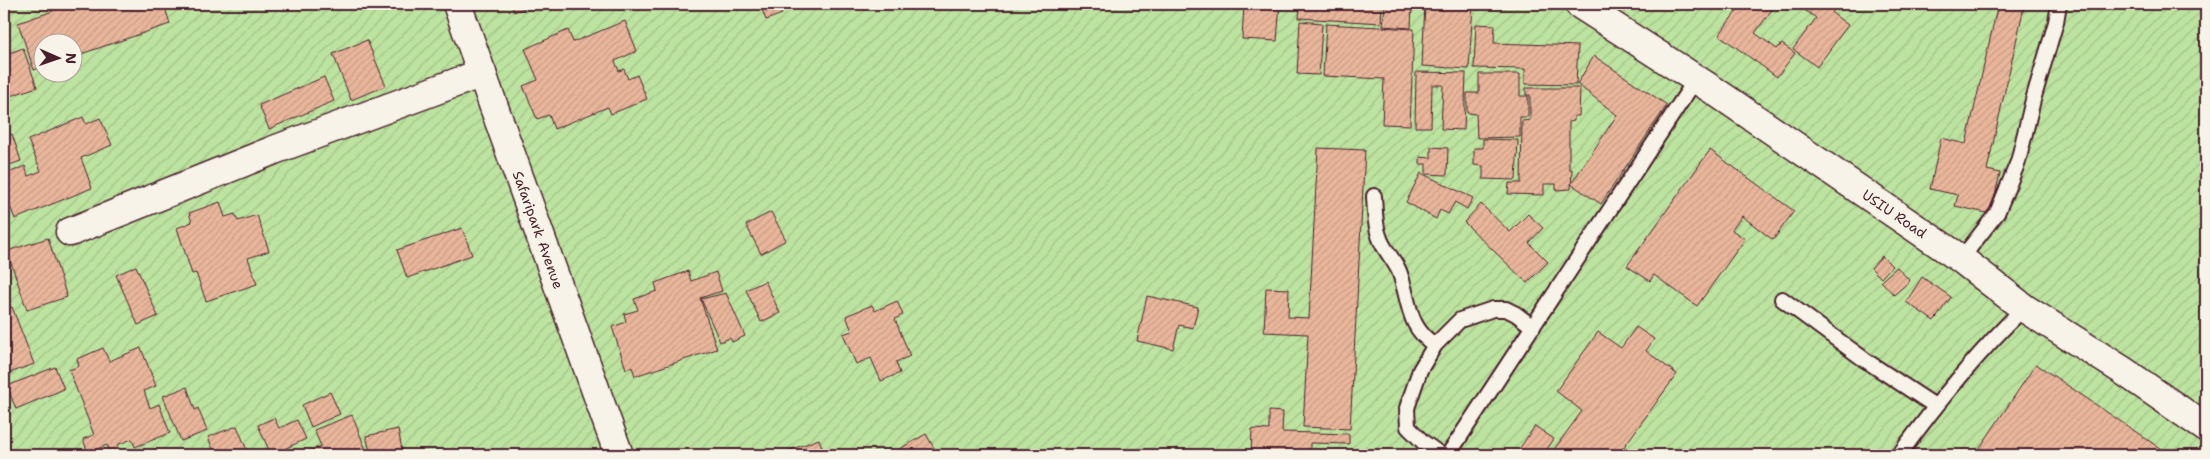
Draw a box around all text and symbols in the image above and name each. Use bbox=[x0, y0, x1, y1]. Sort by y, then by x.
north arrow bbox=[32, 32, 82, 82]
text: N bbox=[62, 53, 80, 64]
street label: Safaripark Avenue bbox=[509, 169, 568, 291]
street label: USIU Road bbox=[1859, 185, 1930, 242]

